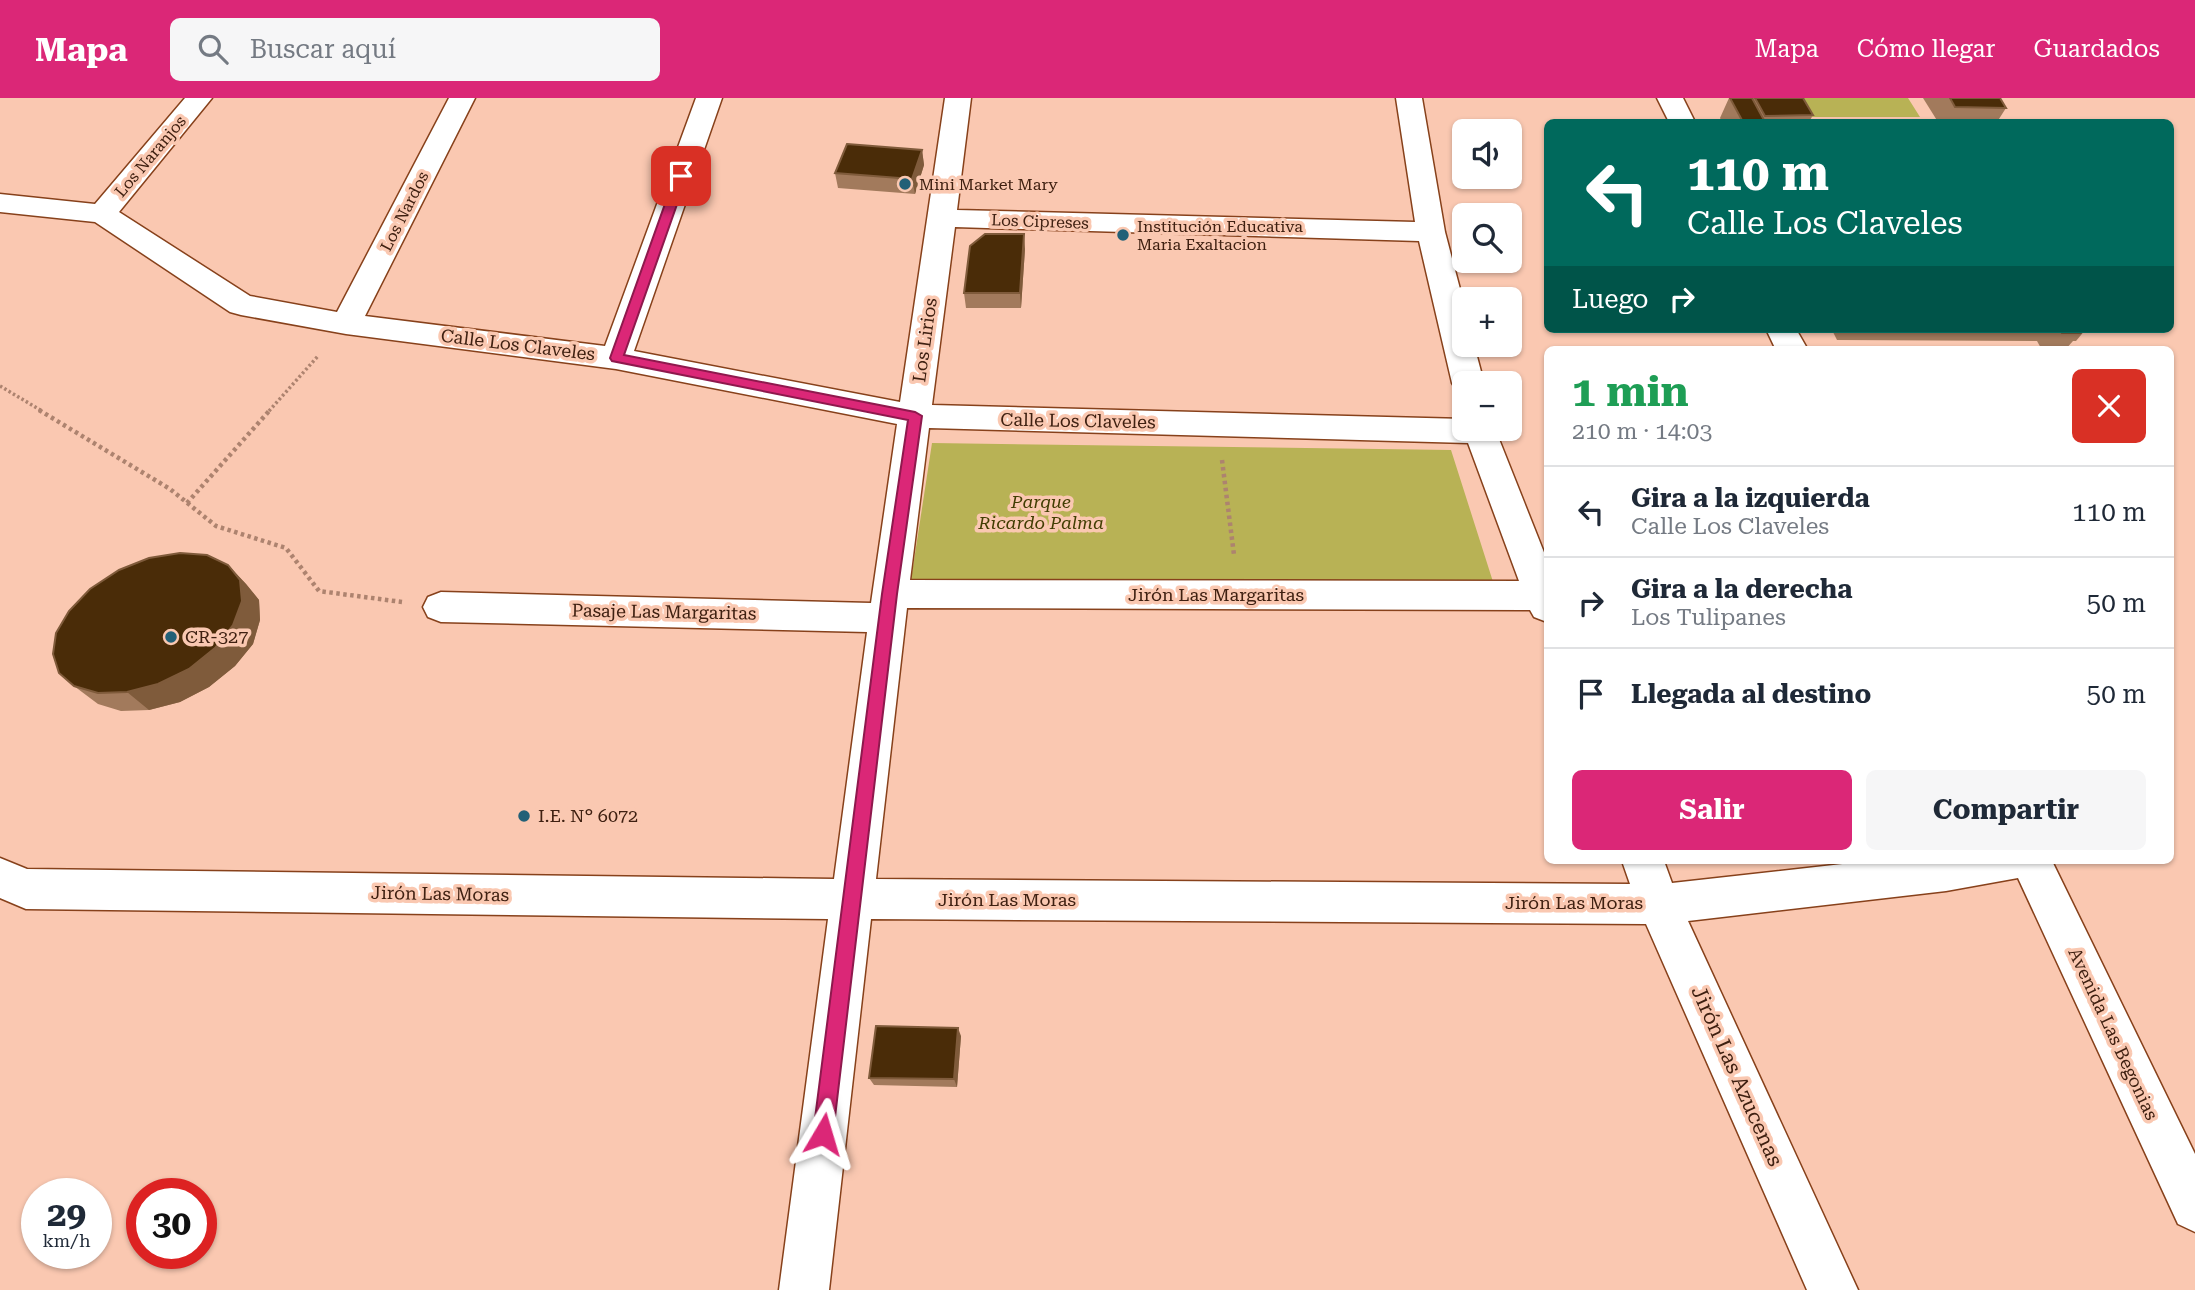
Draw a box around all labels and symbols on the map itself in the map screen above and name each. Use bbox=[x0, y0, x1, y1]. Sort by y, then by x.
street label: Los Naranjos bbox=[111, 111, 190, 201]
pin bbox=[651, 146, 711, 206]
street label: Los Nardos bbox=[376, 168, 433, 254]
place label: Mini Market Mary bbox=[919, 175, 1058, 194]
marker: Mini Market Mary bbox=[897, 176, 913, 192]
street label: Los Cipreses bbox=[991, 210, 1090, 233]
place label: Institución Educativa Maria Exaltacion bbox=[1137, 217, 1303, 254]
marker: Institución Educativa Maria Exaltacion bbox=[1115, 227, 1131, 243]
street label: Los Lirios bbox=[908, 296, 941, 383]
street label: Calle Los Claveles bbox=[440, 325, 596, 364]
street label: Calle Los Claveles bbox=[1000, 409, 1156, 432]
park label: Parque Ricardo Palma bbox=[977, 491, 1104, 533]
street label: Jirón Las Margaritas bbox=[1128, 584, 1304, 605]
street label: Pasaje Las Margaritas bbox=[571, 599, 757, 624]
place label: CR-327 bbox=[185, 626, 248, 647]
marker: CR-327 bbox=[163, 629, 179, 645]
place label: I.E. N° 6072 bbox=[538, 805, 638, 826]
marker: I.E. N° 6072 bbox=[516, 808, 532, 824]
street label: Jirón Las Moras bbox=[371, 882, 509, 905]
street label: Jirón Las Moras bbox=[938, 889, 1076, 910]
street label: Jirón Las Moras bbox=[1505, 892, 1643, 913]
street label: Avenida Las Begonias bbox=[2064, 944, 2163, 1123]
street label: Jirón Las Azucenas bbox=[1686, 982, 1788, 1170]
position arrow bbox=[786, 1097, 860, 1171]
speed limit sign: 30 bbox=[126, 1178, 217, 1269]

